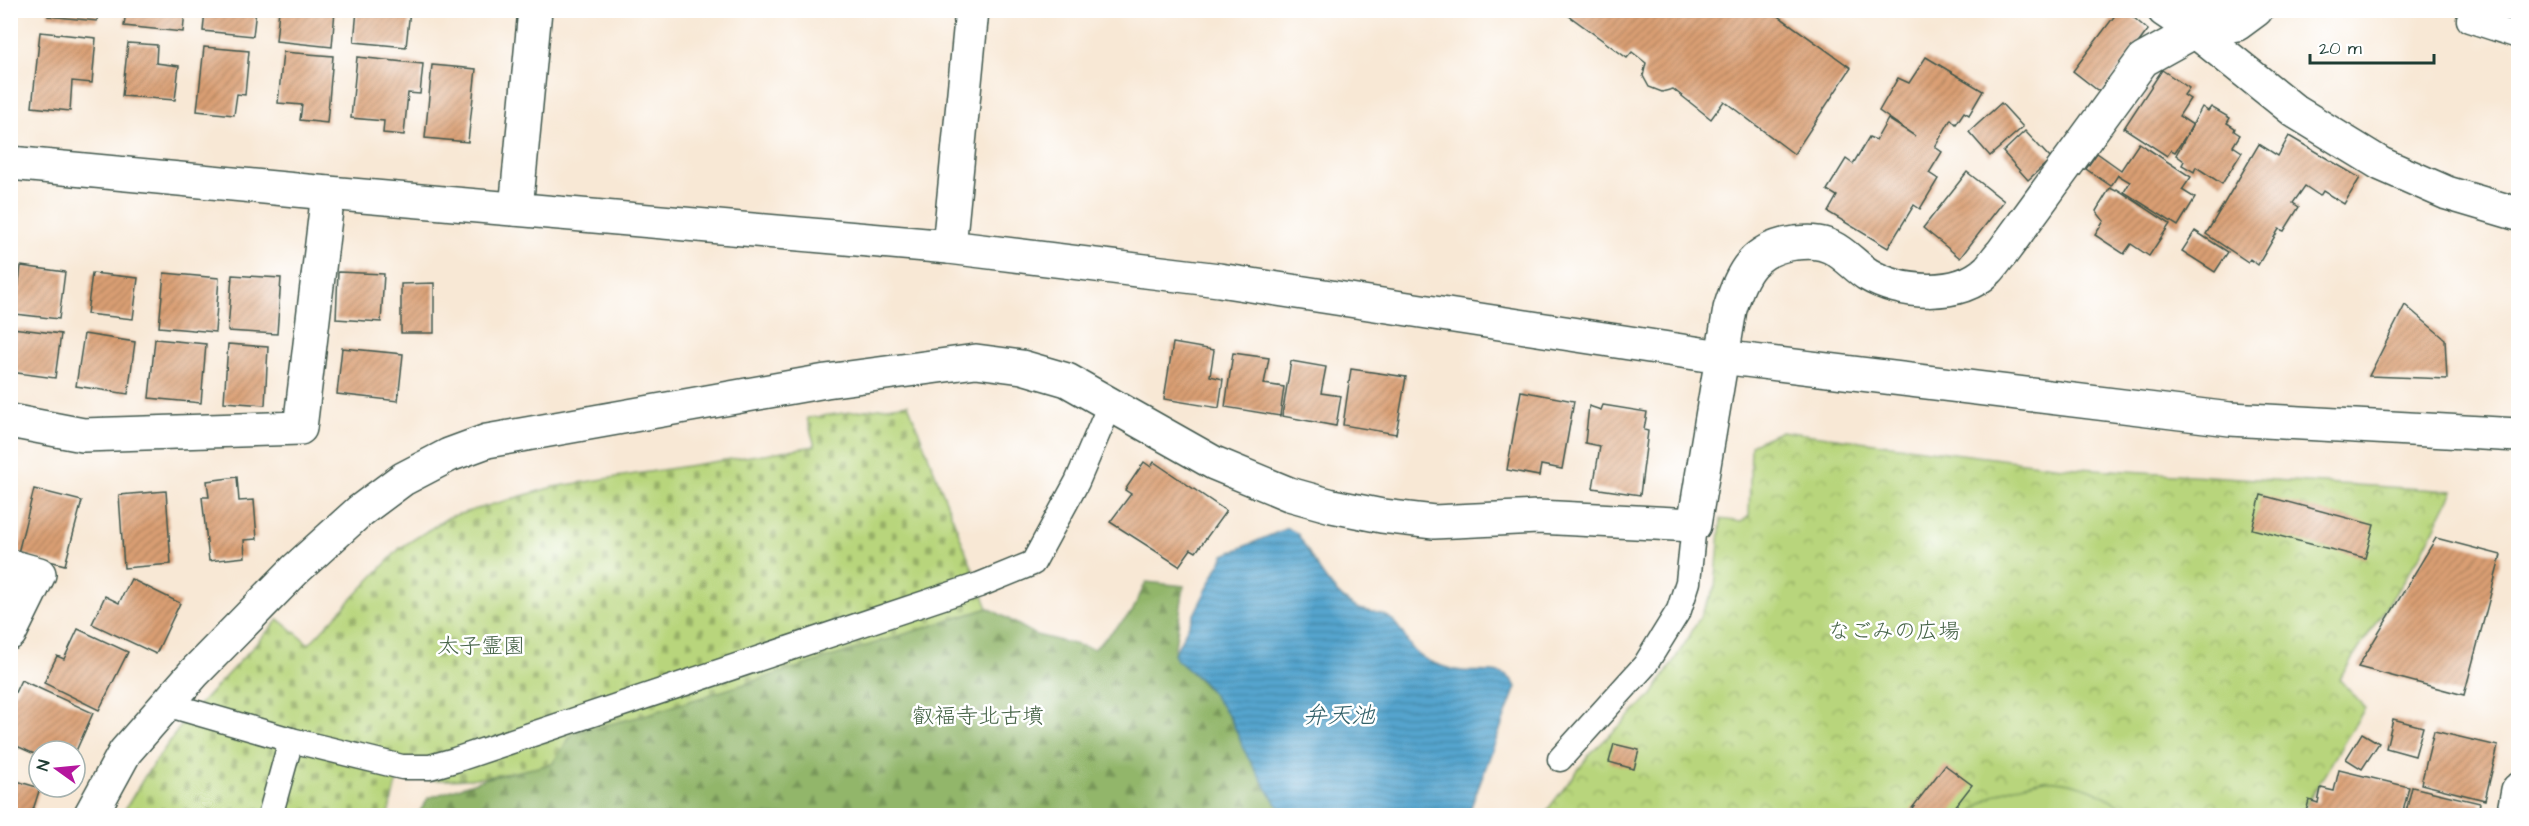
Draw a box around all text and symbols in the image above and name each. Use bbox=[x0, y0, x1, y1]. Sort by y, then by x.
scale bar bbox=[2310, 27, 2434, 65]
text: 20 m bbox=[2319, 36, 2362, 61]
park label: なごみの広場 bbox=[1828, 616, 1960, 647]
park label: 太子霊園 bbox=[437, 631, 525, 662]
water label: 弁天池 bbox=[1303, 699, 1376, 733]
park label: 叡福寺北古墳 bbox=[912, 701, 1044, 732]
north arrow bbox=[27, 739, 87, 799]
text: N bbox=[32, 758, 55, 773]

